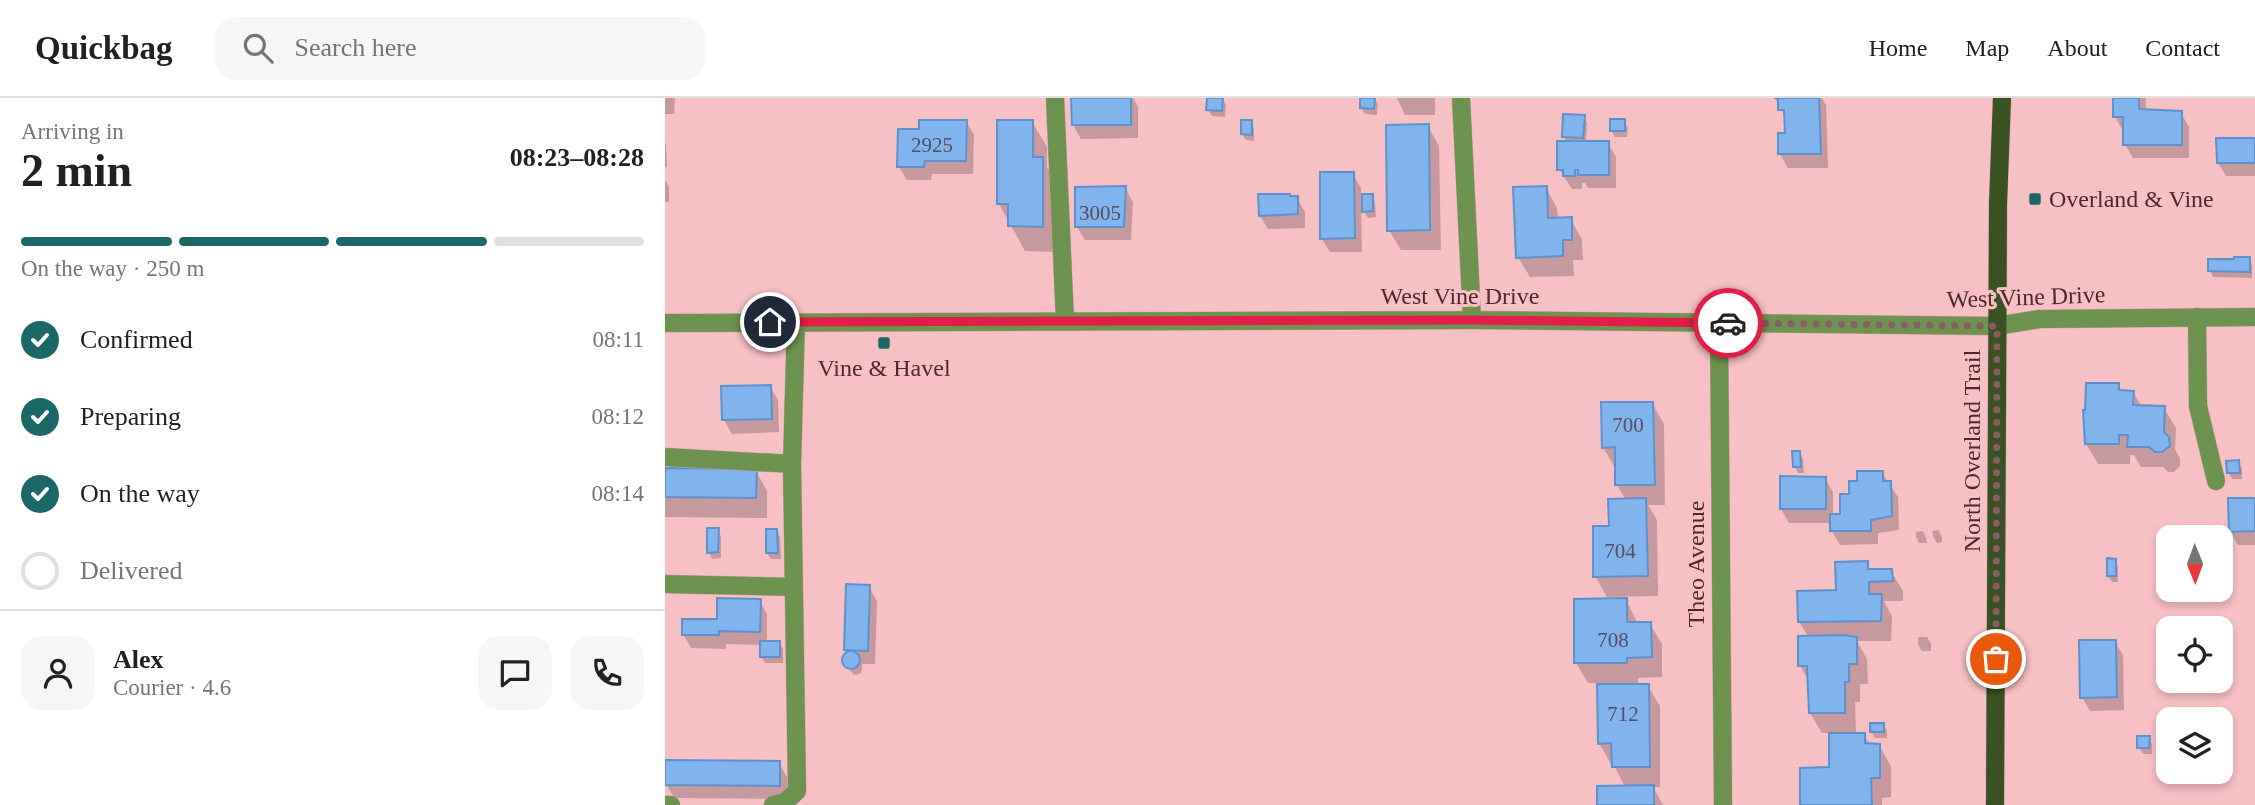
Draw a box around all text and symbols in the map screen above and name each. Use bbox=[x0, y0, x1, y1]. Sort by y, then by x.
search box bbox=[215, 17, 705, 80]
icon: search bbox=[239, 29, 277, 67]
text: Quickbag bbox=[35, 30, 173, 66]
text: Search here bbox=[295, 33, 417, 62]
text: Home bbox=[1869, 35, 1927, 61]
text: Map bbox=[1965, 35, 2009, 61]
text: About bbox=[2047, 35, 2107, 61]
text: Contact bbox=[2145, 35, 2220, 61]
text: Arriving in bbox=[21, 119, 124, 144]
house number: 2925 bbox=[911, 133, 953, 157]
text: 08:23–08:28 bbox=[510, 143, 644, 172]
text: 2 min bbox=[21, 145, 132, 196]
place label: Overland & Vine bbox=[2049, 186, 2214, 212]
marker: Overland & Vine bbox=[2027, 191, 2043, 207]
house number: 3005 bbox=[1079, 201, 1121, 225]
text: On the way · 250 m bbox=[21, 256, 204, 281]
street label: West Vine Drive bbox=[1946, 281, 2106, 313]
street label: West Vine Drive bbox=[1381, 283, 1539, 309]
courier bbox=[1693, 288, 1763, 358]
pin bbox=[740, 292, 800, 352]
icon: home bbox=[751, 303, 789, 341]
icon: car bbox=[1709, 304, 1747, 342]
icon: check bbox=[21, 321, 59, 359]
text: Confirmed bbox=[80, 325, 193, 354]
text: 08:11 bbox=[592, 327, 644, 352]
marker: Vine & Havel bbox=[876, 335, 892, 351]
street label: North Overland Trail bbox=[1959, 349, 1985, 552]
place label: Vine & Havel bbox=[817, 355, 951, 381]
icon: check bbox=[21, 398, 59, 436]
text: Preparing bbox=[80, 402, 181, 431]
text: 08:12 bbox=[592, 404, 644, 429]
house number: 700 bbox=[1612, 413, 1644, 437]
icon: check bbox=[21, 475, 59, 513]
text: On the way bbox=[80, 479, 200, 508]
text: 08:14 bbox=[592, 481, 644, 506]
street label: Theo Avenue bbox=[1683, 501, 1709, 627]
north arrow bbox=[2156, 525, 2233, 602]
map controls bbox=[2156, 525, 2233, 784]
house number: 704 bbox=[1604, 539, 1636, 563]
text: Delivered bbox=[80, 556, 183, 585]
button: locate bbox=[2156, 616, 2233, 693]
house number: 708 bbox=[1597, 628, 1629, 652]
pin bbox=[1966, 629, 2026, 689]
button: person bbox=[21, 636, 95, 710]
button: chat bbox=[478, 636, 552, 710]
button: phone bbox=[570, 636, 644, 710]
icon: bag bbox=[1977, 640, 2015, 678]
text: Alex bbox=[113, 645, 164, 674]
text: Courier · 4.6 bbox=[113, 675, 231, 700]
house number: 712 bbox=[1607, 702, 1639, 726]
button: layers bbox=[2156, 707, 2233, 784]

